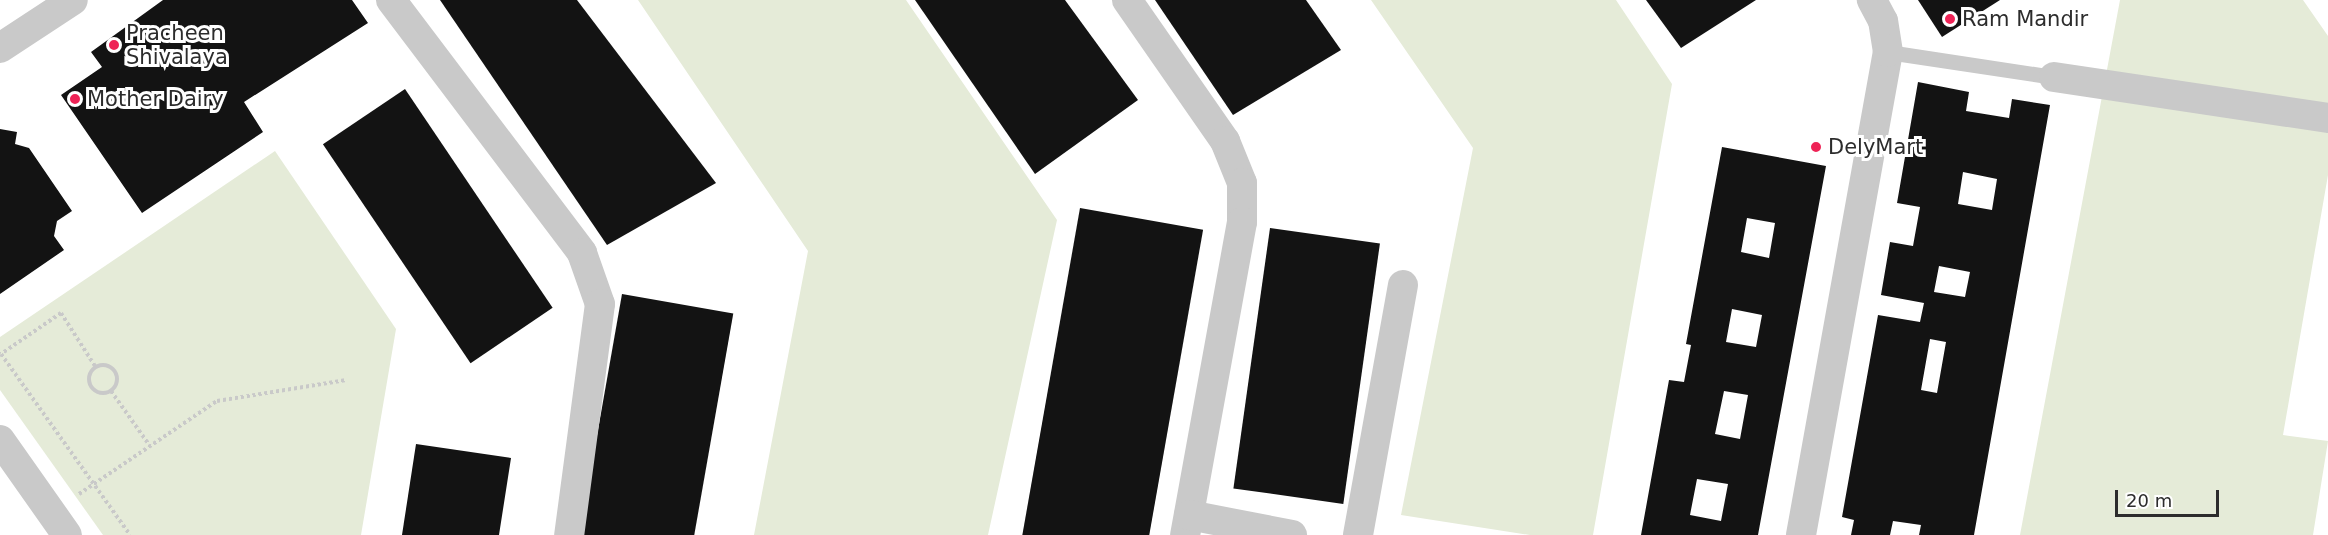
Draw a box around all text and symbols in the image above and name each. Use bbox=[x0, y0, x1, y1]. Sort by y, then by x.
place label: Ram Mandir bbox=[1962, 6, 2088, 32]
marker: Ram Mandir bbox=[1943, 12, 1957, 26]
place label: Pracheen Shivalaya bbox=[126, 20, 228, 70]
marker: Pracheen Shivalaya bbox=[107, 38, 121, 52]
place label: Mother Dairy bbox=[87, 86, 224, 112]
marker: Mother Dairy bbox=[68, 92, 82, 106]
place label: DelyMart bbox=[1828, 134, 1923, 160]
marker: DelyMart bbox=[1809, 140, 1823, 154]
scale bar bbox=[2118, 478, 2222, 516]
text: 20 m bbox=[2126, 490, 2172, 511]

